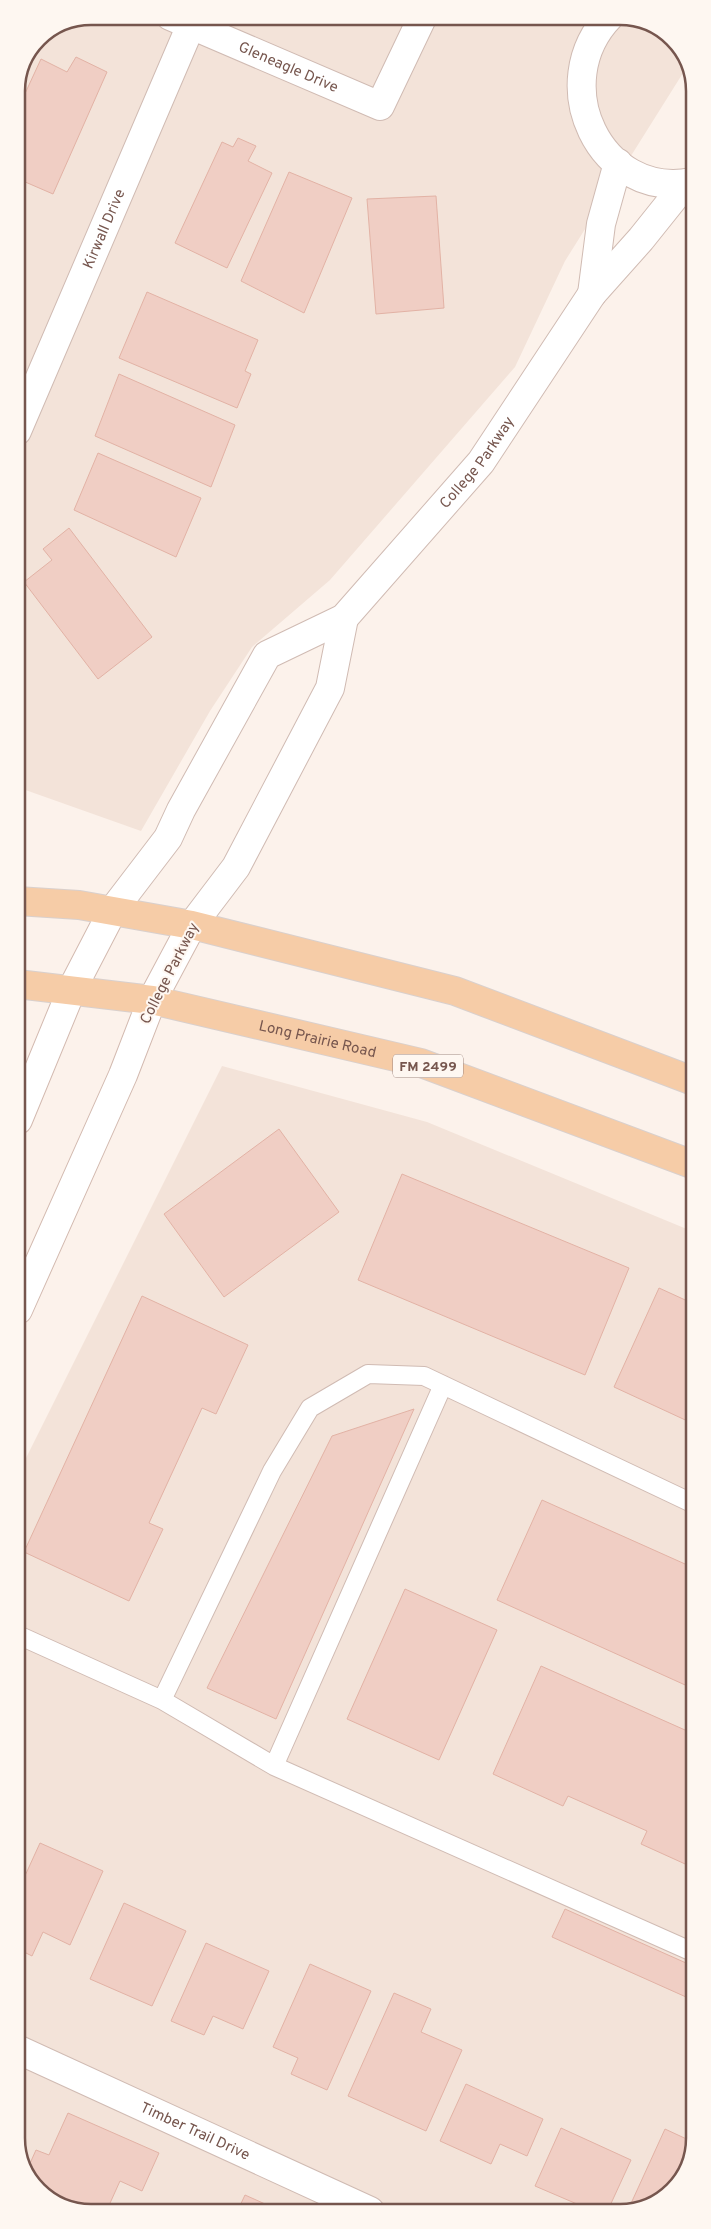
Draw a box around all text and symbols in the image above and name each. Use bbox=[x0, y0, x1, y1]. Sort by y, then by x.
street label: Gleneagle Drive bbox=[235, 38, 341, 98]
street label: Kirwall Drive bbox=[80, 187, 131, 272]
street label: College Parkway bbox=[436, 413, 519, 513]
street label: College Parkway bbox=[137, 920, 204, 1028]
street label: Long Prairie Road bbox=[257, 1017, 378, 1063]
road number: FM 2499 bbox=[393, 1054, 463, 1078]
street label: Timber Trail Drive bbox=[137, 2099, 253, 2166]

